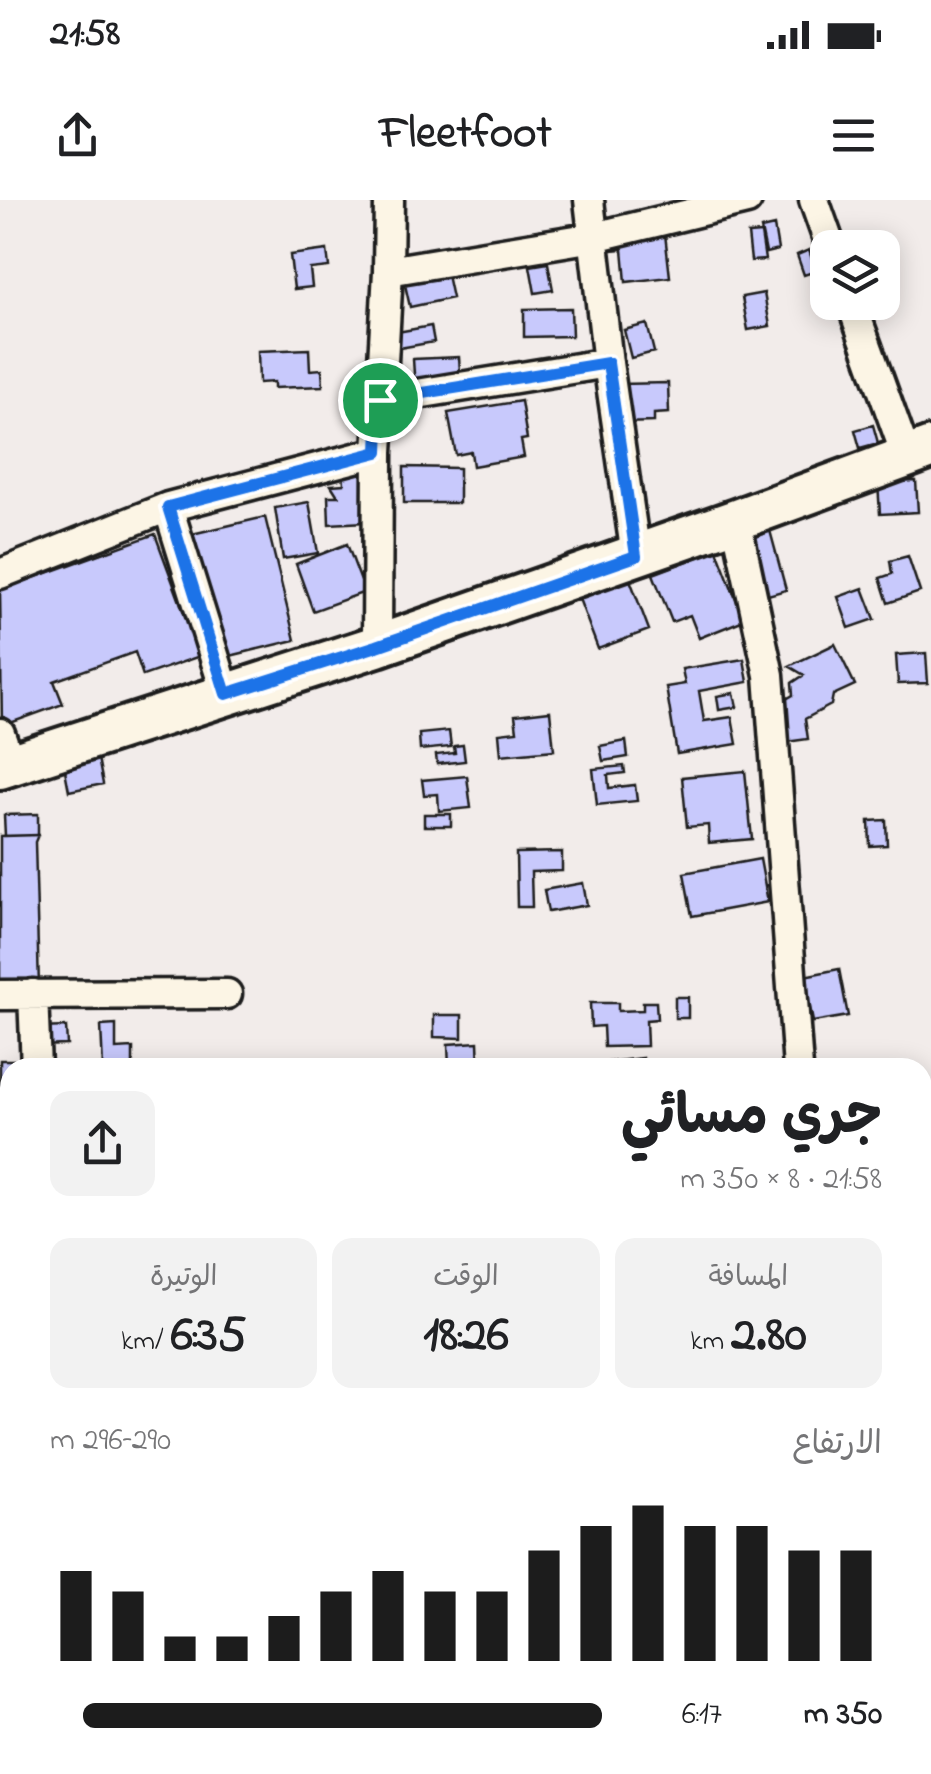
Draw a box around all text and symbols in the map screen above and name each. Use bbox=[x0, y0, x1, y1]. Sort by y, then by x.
text: 21:58 bbox=[50, 7, 120, 63]
text: Fleetfoot bbox=[379, 102, 552, 168]
icon: share bbox=[50, 108, 105, 163]
icon: menu bbox=[826, 108, 881, 163]
map controls bbox=[810, 230, 900, 320]
button: layers bbox=[810, 230, 900, 320]
pin bbox=[338, 358, 423, 443]
icon: arrive bbox=[353, 373, 408, 428]
text: جري مسائي bbox=[621, 1079, 882, 1159]
button: share bbox=[50, 1091, 155, 1196]
text: 21:58 · 8 × 350 m bbox=[680, 1157, 882, 1204]
text: الوتيرة bbox=[150, 1258, 217, 1299]
text: الوقت bbox=[433, 1258, 499, 1299]
text: المسافة bbox=[708, 1258, 788, 1299]
text: 6:35 bbox=[171, 1300, 246, 1373]
text: 18:26 bbox=[423, 1300, 509, 1373]
text: 2.80 bbox=[731, 1300, 807, 1373]
text: /km bbox=[121, 1322, 171, 1363]
text: km bbox=[690, 1322, 731, 1363]
text: 290–296 m bbox=[50, 1418, 171, 1465]
text: الارتفاع bbox=[792, 1422, 882, 1469]
text: 6:17 bbox=[682, 1692, 722, 1739]
text: 350 m bbox=[804, 1692, 882, 1739]

